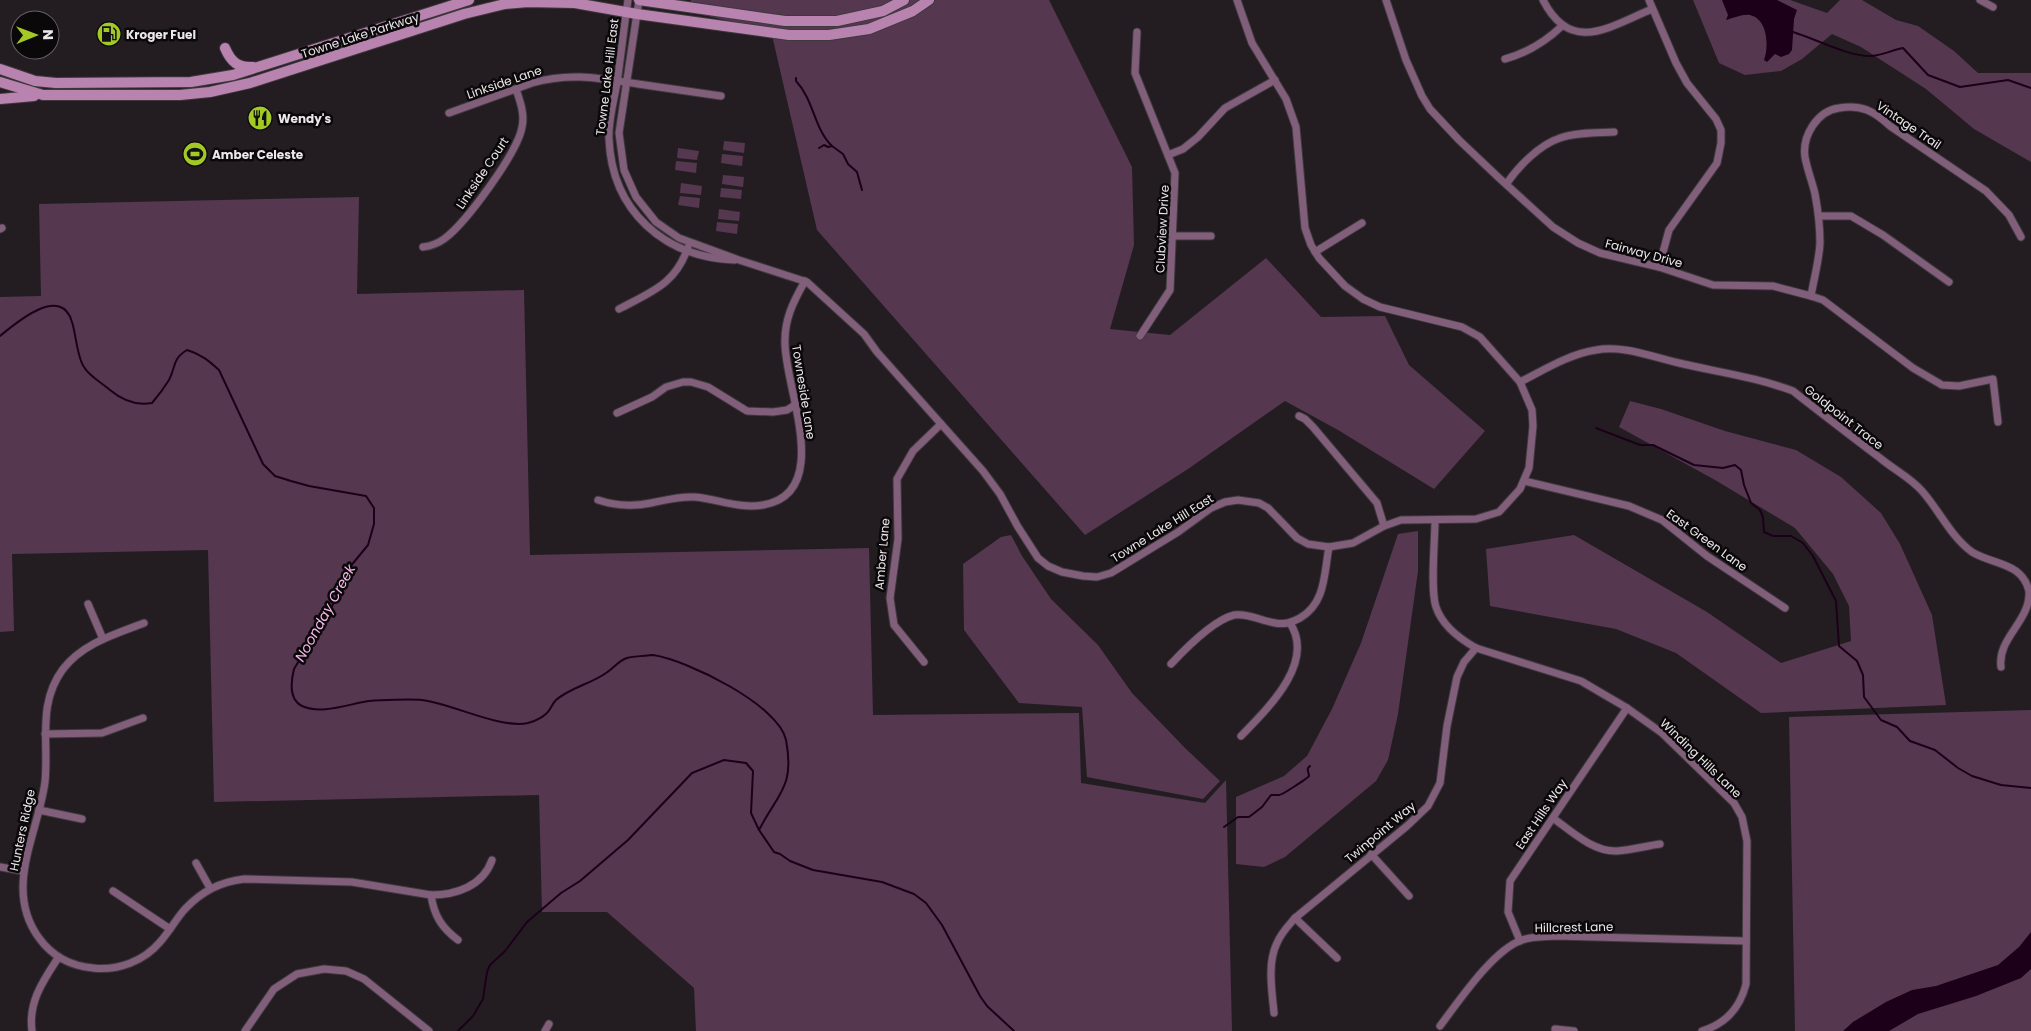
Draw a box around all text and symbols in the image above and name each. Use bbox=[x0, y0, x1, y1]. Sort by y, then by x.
street label: Towne Lake Parkway bbox=[299, 8, 421, 62]
north arrow bbox=[10, 10, 60, 60]
street label: Towne Lake Hill East bbox=[591, 18, 623, 136]
fuel station icon: Kroger Fuel bbox=[96, 21, 122, 47]
place label: Kroger Fuel bbox=[126, 26, 196, 43]
text: N bbox=[38, 29, 58, 40]
street label: Linkside Lane bbox=[464, 61, 544, 103]
street label: Vintage Trail bbox=[1873, 97, 1945, 153]
restaurant icon: Wendy's bbox=[247, 105, 273, 131]
place label: Wendy's bbox=[278, 110, 331, 127]
street label: Linkside Court bbox=[452, 134, 512, 212]
sports icon: Amber Celeste bbox=[182, 141, 208, 167]
place label: Amber Celeste bbox=[212, 146, 304, 163]
street label: Clubview Drive bbox=[1151, 184, 1173, 274]
street label: Fairway Drive bbox=[1603, 234, 1685, 272]
street label: Towneside Lane bbox=[788, 343, 820, 441]
street label: Goldpoint Trace bbox=[1801, 381, 1887, 453]
street label: Towne Lake Hill East bbox=[1108, 490, 1216, 566]
street label: East Green Lane bbox=[1663, 505, 1751, 575]
street label: Amber Lane bbox=[870, 517, 894, 591]
water label: Noonday Creek bbox=[290, 560, 360, 665]
street label: Winding Hills Lane bbox=[1656, 715, 1746, 801]
street label: East Hills Way bbox=[1511, 775, 1571, 852]
street label: Hunters Ridge bbox=[5, 787, 39, 873]
street label: Twinpoint Way bbox=[1341, 797, 1419, 867]
street label: Hillcrest Lane bbox=[1535, 918, 1613, 936]

